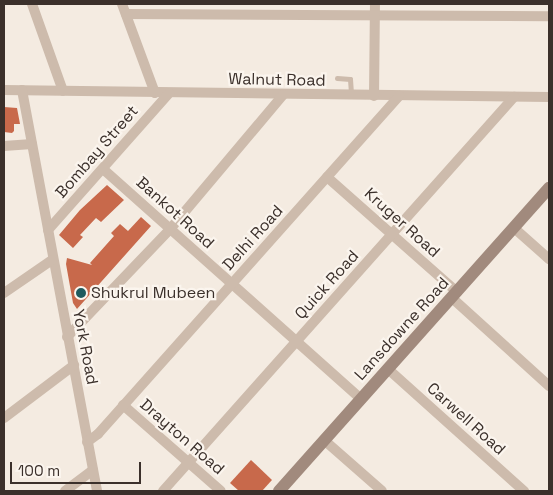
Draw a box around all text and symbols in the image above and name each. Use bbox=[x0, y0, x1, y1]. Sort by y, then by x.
street label: Walnut Road bbox=[228, 70, 326, 90]
street label: Bombay Street bbox=[52, 102, 142, 202]
street label: Bankot Road bbox=[132, 173, 218, 253]
street label: Kruger Road bbox=[360, 184, 444, 262]
street label: Delhi Road bbox=[219, 201, 287, 275]
street label: Quick Road bbox=[291, 247, 363, 323]
street label: Lansdowne Road bbox=[351, 274, 453, 384]
place label: Shukrul Mubeen bbox=[91, 283, 215, 303]
marker: Shukrul Mubeen bbox=[75, 287, 87, 299]
street label: York Road bbox=[68, 308, 102, 386]
street label: Carwell Road bbox=[423, 379, 509, 459]
street label: Drayton Road bbox=[136, 395, 228, 479]
scale bar bbox=[12, 452, 144, 484]
text: 100 m bbox=[18, 461, 60, 480]

